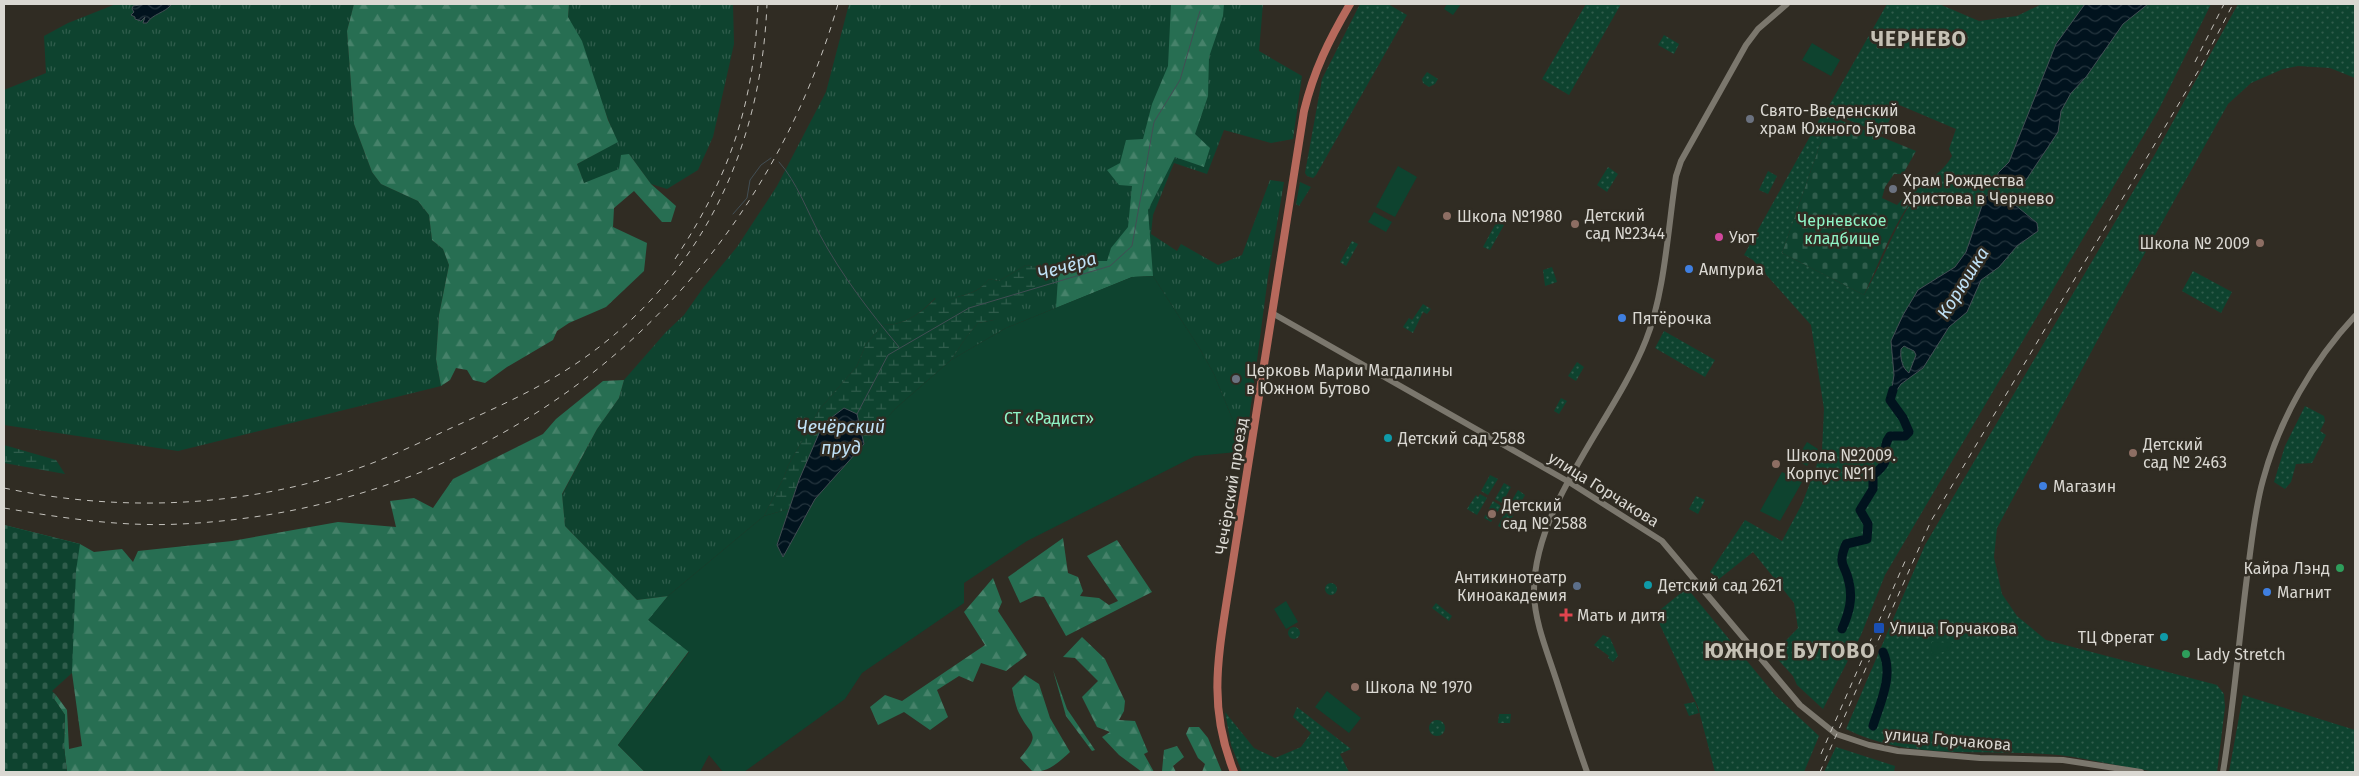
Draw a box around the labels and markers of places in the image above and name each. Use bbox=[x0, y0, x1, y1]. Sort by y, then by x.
place label: Свято-Введенский храм Южного Бутова bbox=[1760, 101, 1916, 138]
marker: Свято-Введенский храм Южного Бутова bbox=[1744, 113, 1756, 125]
place label: Храм Рождества Христова в Чернево bbox=[1903, 171, 2054, 208]
marker: Храм Рождества Христова в Чернево bbox=[1887, 183, 1899, 195]
place label: Детский сад №2344 bbox=[1584, 206, 1666, 243]
place label: Школа №1980 bbox=[1457, 207, 1562, 226]
marker: Школа №1980 bbox=[1441, 210, 1453, 222]
marker: Детский сад №2344 bbox=[1569, 218, 1581, 230]
place label: Уют bbox=[1729, 228, 1757, 247]
marker: Уют bbox=[1713, 231, 1725, 243]
place label: Школа № 2009 bbox=[2139, 234, 2250, 253]
marker: Школа № 2009 bbox=[2254, 237, 2266, 249]
place label: Ампуриа bbox=[1699, 260, 1764, 279]
marker: Ампуриа bbox=[1683, 263, 1695, 275]
place label: Пятёрочка bbox=[1632, 309, 1712, 328]
marker: Пятёрочка bbox=[1616, 312, 1628, 324]
place label: Церковь Марии Магдалины в Южном Бутово bbox=[1246, 361, 1453, 398]
marker: Церковь Марии Магдалины в Южном Бутово bbox=[1230, 373, 1242, 385]
place label: Детский сад 2588 bbox=[1397, 429, 1525, 448]
marker: Детский сад 2588 bbox=[1382, 432, 1394, 444]
place label: Детский сад № 2463 bbox=[2142, 435, 2227, 472]
place label: Школа №2009. Корпус №11 bbox=[1786, 446, 1896, 483]
marker: Детский сад № 2463 bbox=[2127, 447, 2139, 459]
marker: Школа №2009. Корпус №11 bbox=[1770, 458, 1782, 470]
place label: Магазин bbox=[2053, 477, 2116, 496]
marker: Магазин bbox=[2037, 480, 2049, 492]
place label: Детский сад № 2588 bbox=[1501, 496, 1587, 533]
marker: Детский сад № 2588 bbox=[1486, 508, 1498, 520]
place label: Кайра Лэнд bbox=[2243, 559, 2330, 578]
marker: Кайра Лэнд bbox=[2334, 562, 2346, 574]
place label: Антикинотеатр Киноакадемия bbox=[1455, 568, 1567, 605]
place label: Детский сад 2621 bbox=[1657, 576, 1782, 595]
marker: Детский сад 2621 bbox=[1642, 579, 1654, 591]
marker: Антикинотеатр Киноакадемия bbox=[1571, 580, 1583, 592]
place label: Магнит bbox=[2277, 583, 2332, 602]
marker: Магнит bbox=[2261, 586, 2273, 598]
place label: Мать и дитя bbox=[1577, 606, 1666, 625]
marker: Мать и дитя bbox=[1559, 608, 1573, 622]
place label: Улица Горчакова bbox=[1890, 619, 2017, 638]
marker: Улица Горчакова bbox=[1872, 621, 1886, 635]
place label: ТЦ Фрегат bbox=[2078, 628, 2155, 647]
marker: ТЦ Фрегат bbox=[2158, 631, 2170, 643]
place label: Lady Stretch bbox=[2196, 645, 2286, 664]
marker: Lady Stretch bbox=[2180, 648, 2192, 660]
place label: Школа № 1970 bbox=[1365, 678, 1472, 697]
marker: Школа № 1970 bbox=[1349, 681, 1361, 693]

